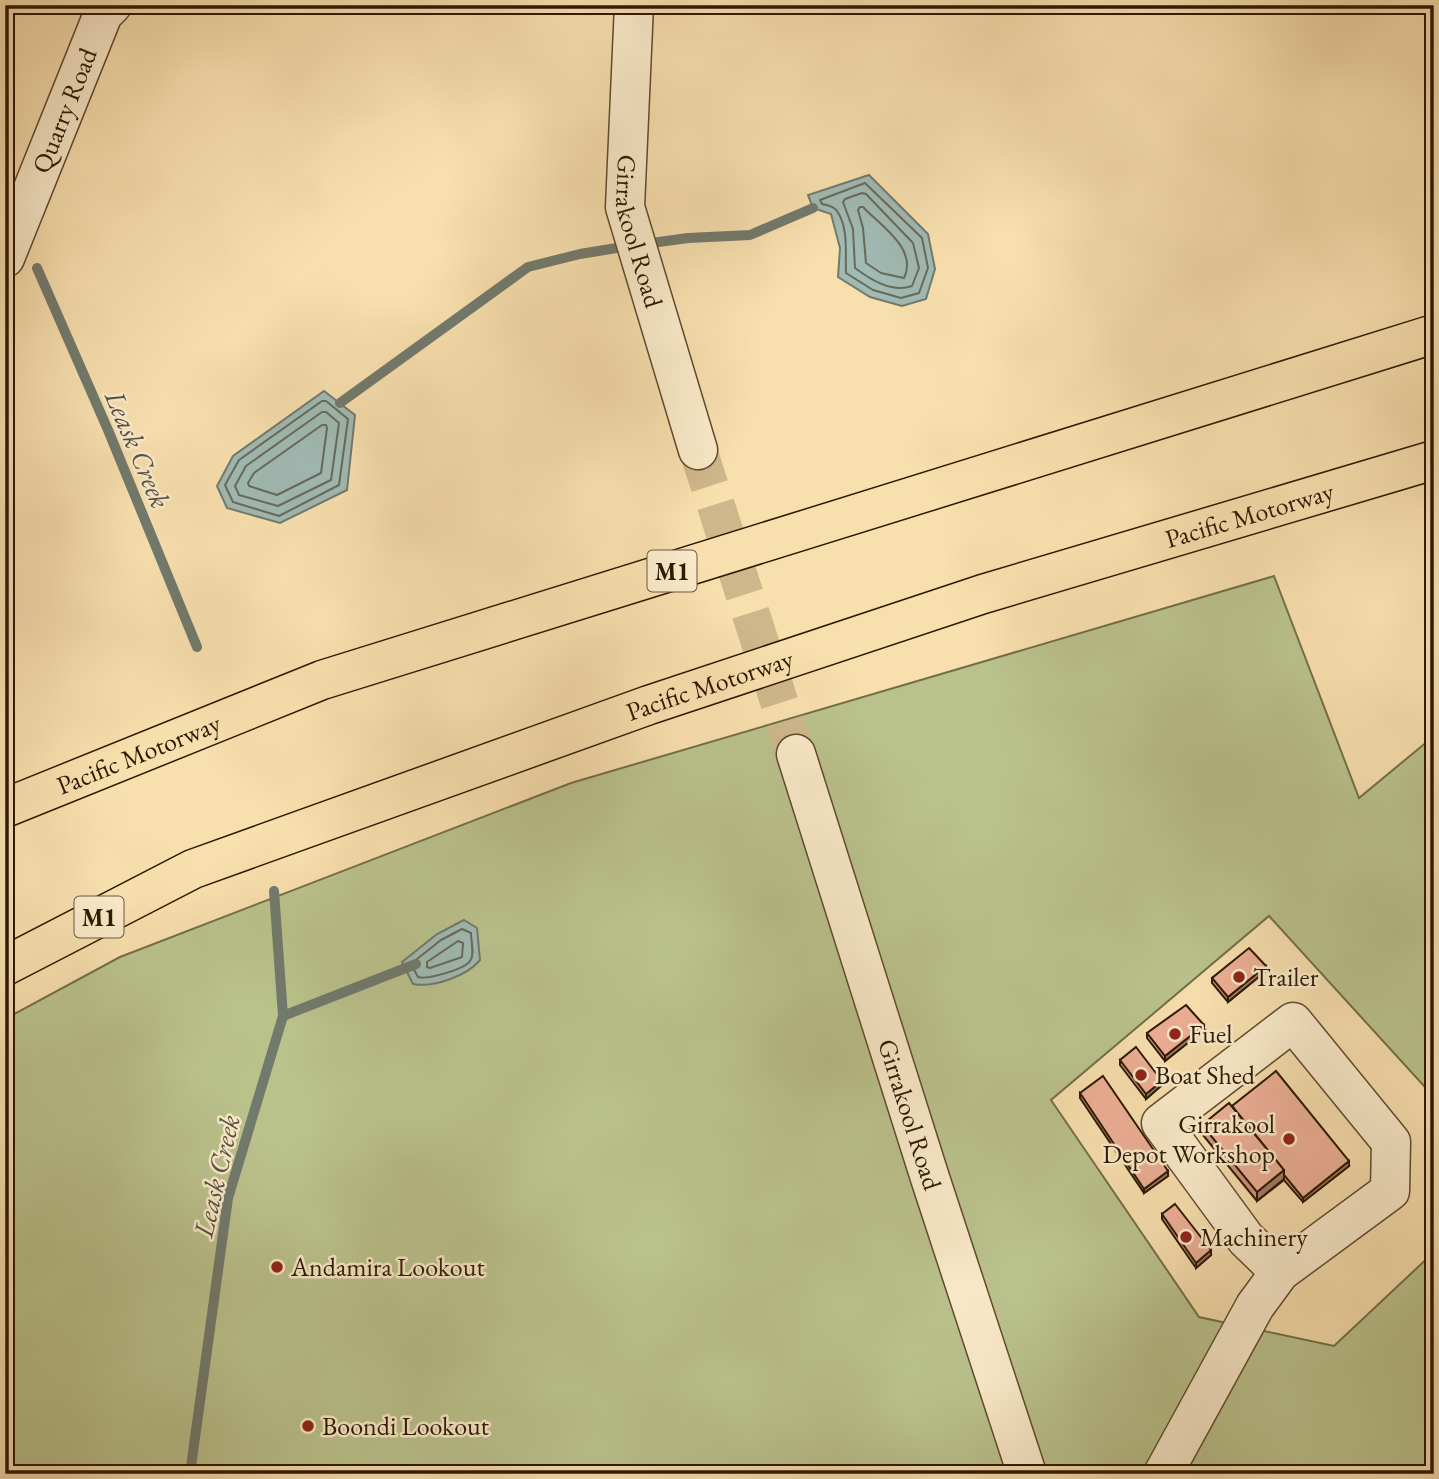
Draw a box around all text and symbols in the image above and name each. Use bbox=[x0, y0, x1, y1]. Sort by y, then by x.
street label: Quarry Road bbox=[24, 42, 105, 178]
street label: Girrakool Road bbox=[608, 154, 671, 312]
water label: Leask Creek bbox=[97, 384, 179, 514]
street label: Pacific Motorway bbox=[1161, 474, 1338, 556]
road number: M1 bbox=[648, 550, 696, 592]
street label: Pacific Motorway bbox=[621, 641, 798, 729]
street label: Pacific Motorway bbox=[51, 705, 226, 802]
road number: M1 bbox=[74, 897, 124, 937]
place label: Trailer bbox=[1253, 960, 1319, 994]
marker: Trailer bbox=[1231, 969, 1247, 985]
place label: Fuel bbox=[1189, 1017, 1232, 1051]
marker: Fuel bbox=[1167, 1026, 1183, 1042]
street label: Girrakool Road bbox=[870, 1035, 950, 1195]
place label: Boat Shed bbox=[1155, 1058, 1256, 1092]
marker: Boat Shed bbox=[1133, 1067, 1149, 1083]
place label: Girrakool Depot Workshop bbox=[1102, 1107, 1275, 1171]
water label: Leask Creek bbox=[184, 1111, 248, 1242]
marker: Girrakool Depot Workshop bbox=[1281, 1131, 1297, 1147]
place label: Machinery bbox=[1200, 1220, 1308, 1254]
marker: Machinery bbox=[1178, 1229, 1194, 1245]
place label: Andamira Lookout bbox=[290, 1250, 485, 1284]
marker: Andamira Lookout bbox=[269, 1259, 285, 1275]
place label: Boondi Lookout bbox=[322, 1409, 489, 1443]
marker: Boondi Lookout bbox=[300, 1418, 316, 1434]

